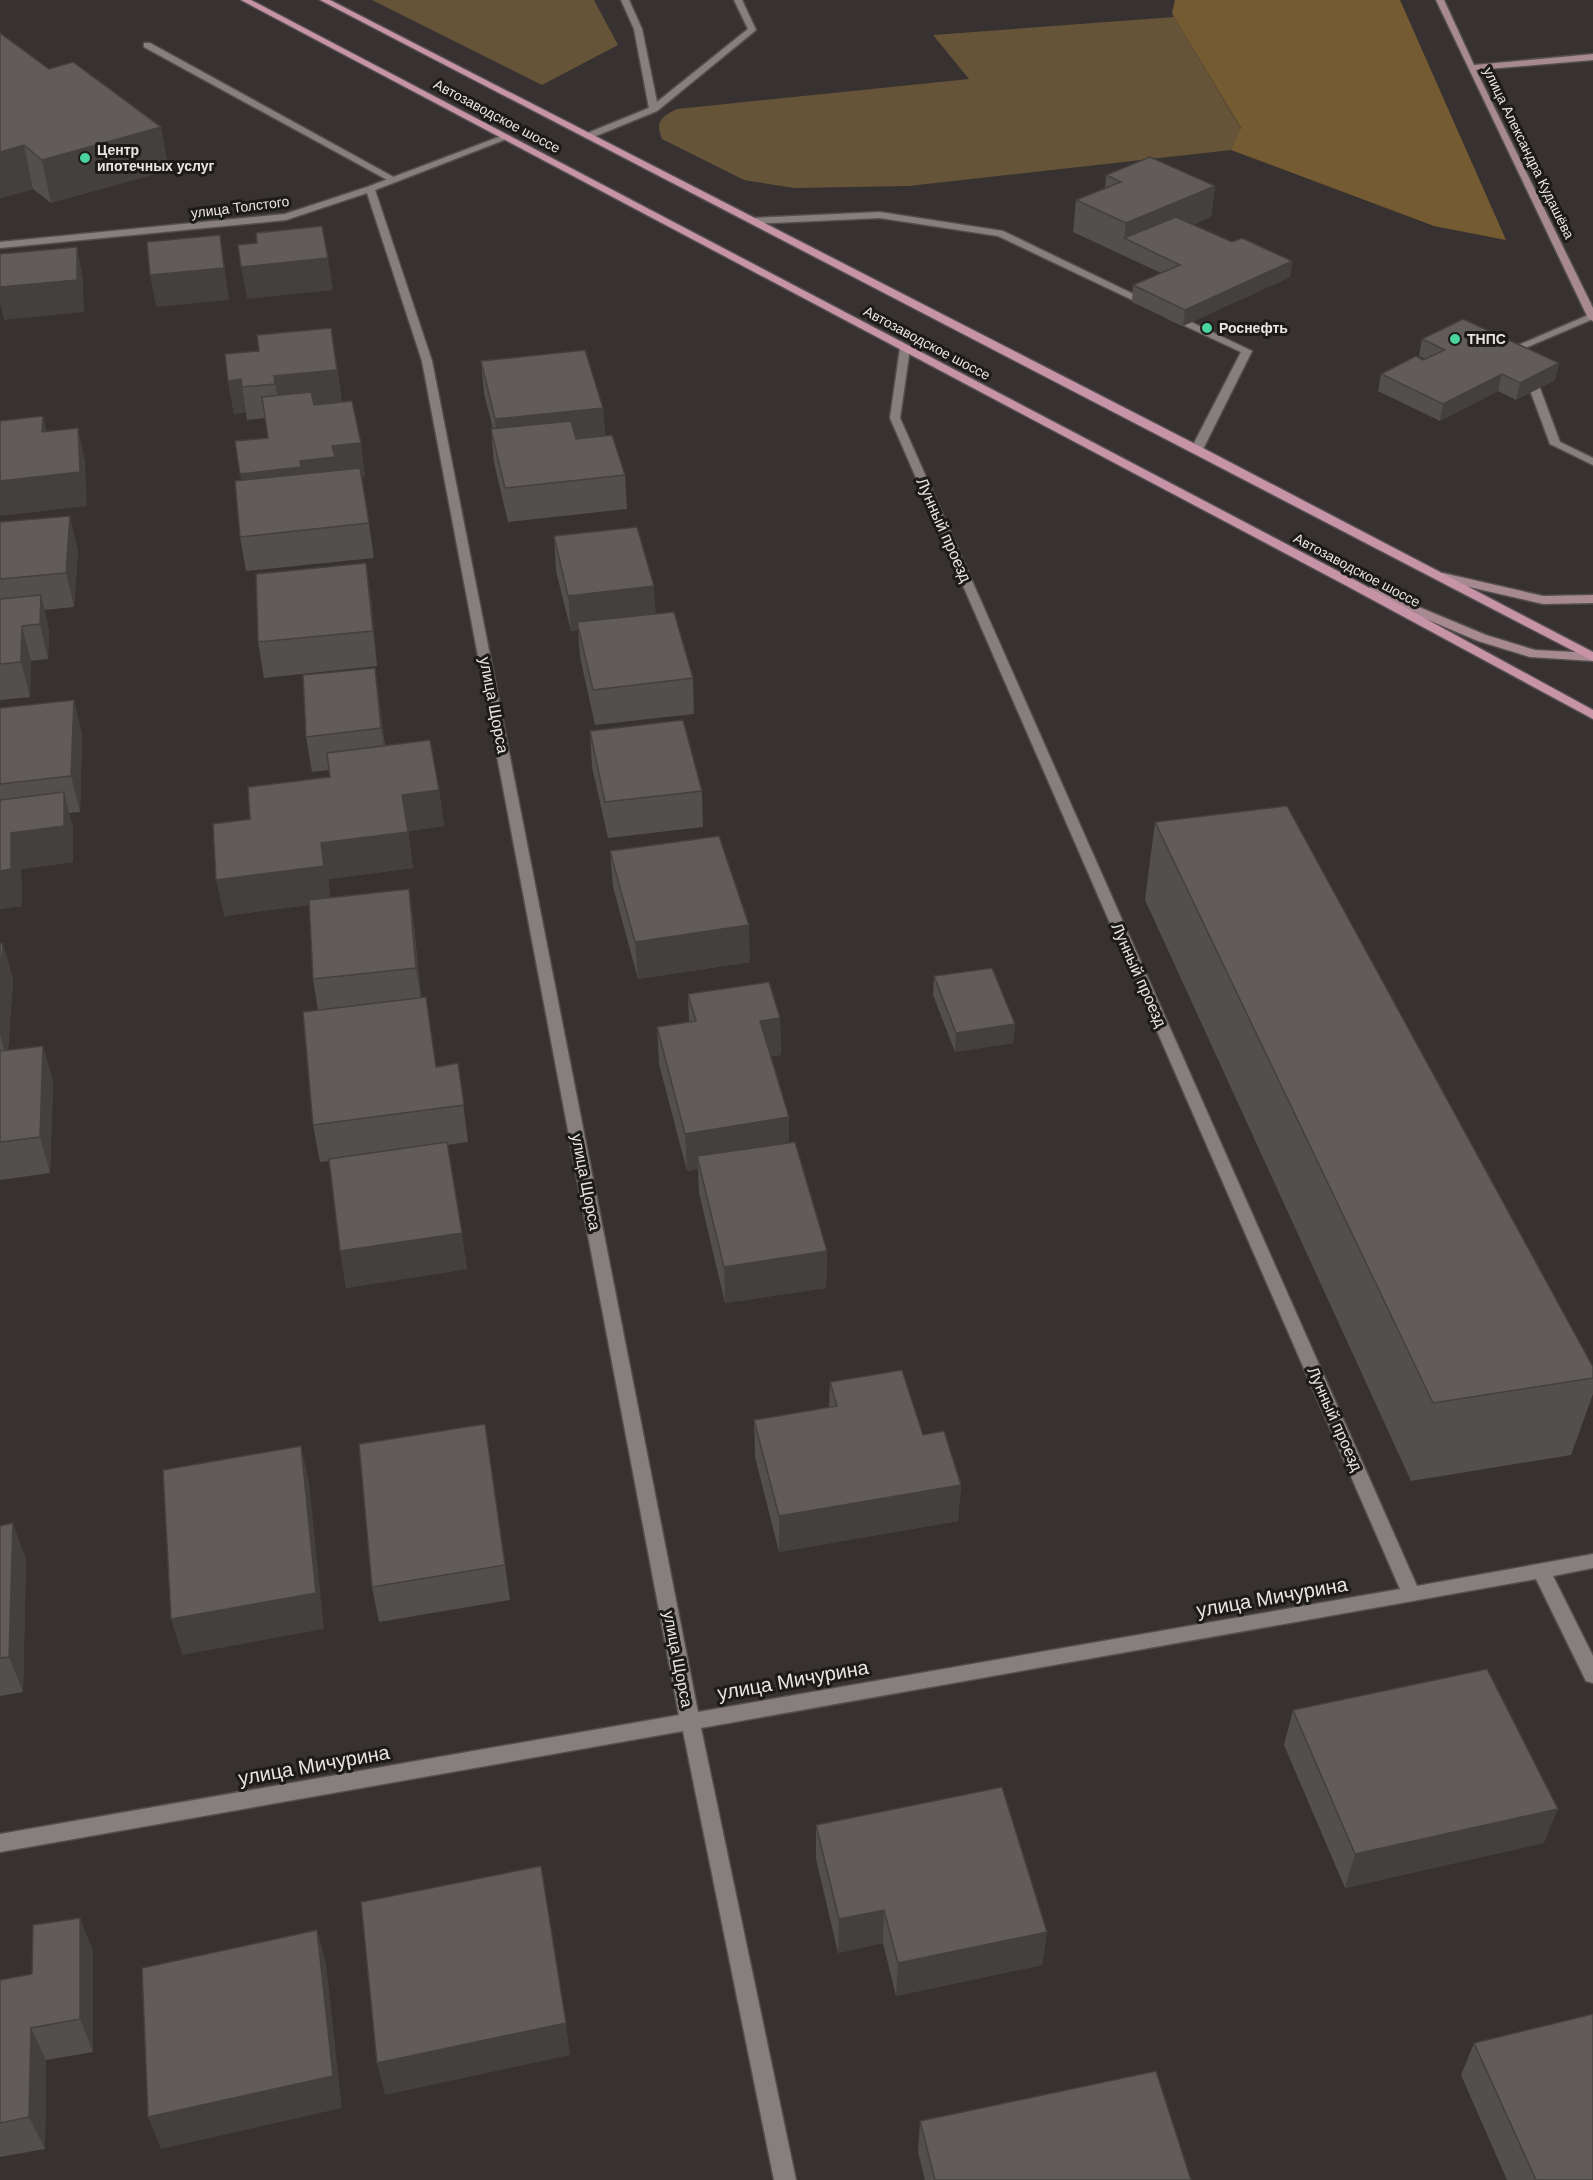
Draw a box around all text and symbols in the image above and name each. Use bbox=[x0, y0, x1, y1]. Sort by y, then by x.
street label: улица Александра Кудашёва bbox=[1480, 65, 1578, 242]
street label: Автозаводское шоссе bbox=[431, 76, 563, 156]
place label: Центр ипотечных услуг bbox=[97, 142, 214, 174]
marker: Центр ипотечных услуг bbox=[78, 151, 92, 165]
street label: улица Толстого bbox=[190, 193, 290, 221]
street label: Автозаводское шоссе bbox=[861, 303, 993, 383]
place label: Роснефть bbox=[1219, 320, 1288, 336]
marker: Роснефть bbox=[1200, 321, 1214, 335]
place label: ТНПС bbox=[1467, 331, 1506, 347]
marker: ТНПС bbox=[1448, 332, 1462, 346]
street label: Лунный проезд bbox=[913, 475, 975, 585]
street label: Автозаводское шоссе bbox=[1291, 530, 1423, 610]
street label: улица Щорса bbox=[476, 655, 512, 755]
street label: Лунный проезд bbox=[1108, 920, 1170, 1030]
street label: улица Щорса bbox=[568, 1132, 604, 1232]
street label: Лунный проезд bbox=[1304, 1364, 1366, 1474]
street label: улица Мичурина bbox=[1195, 1573, 1350, 1621]
street label: улица Щорса bbox=[660, 1609, 696, 1709]
street label: улица Мичурина bbox=[716, 1656, 871, 1704]
street label: улица Мичурина bbox=[237, 1741, 392, 1789]

